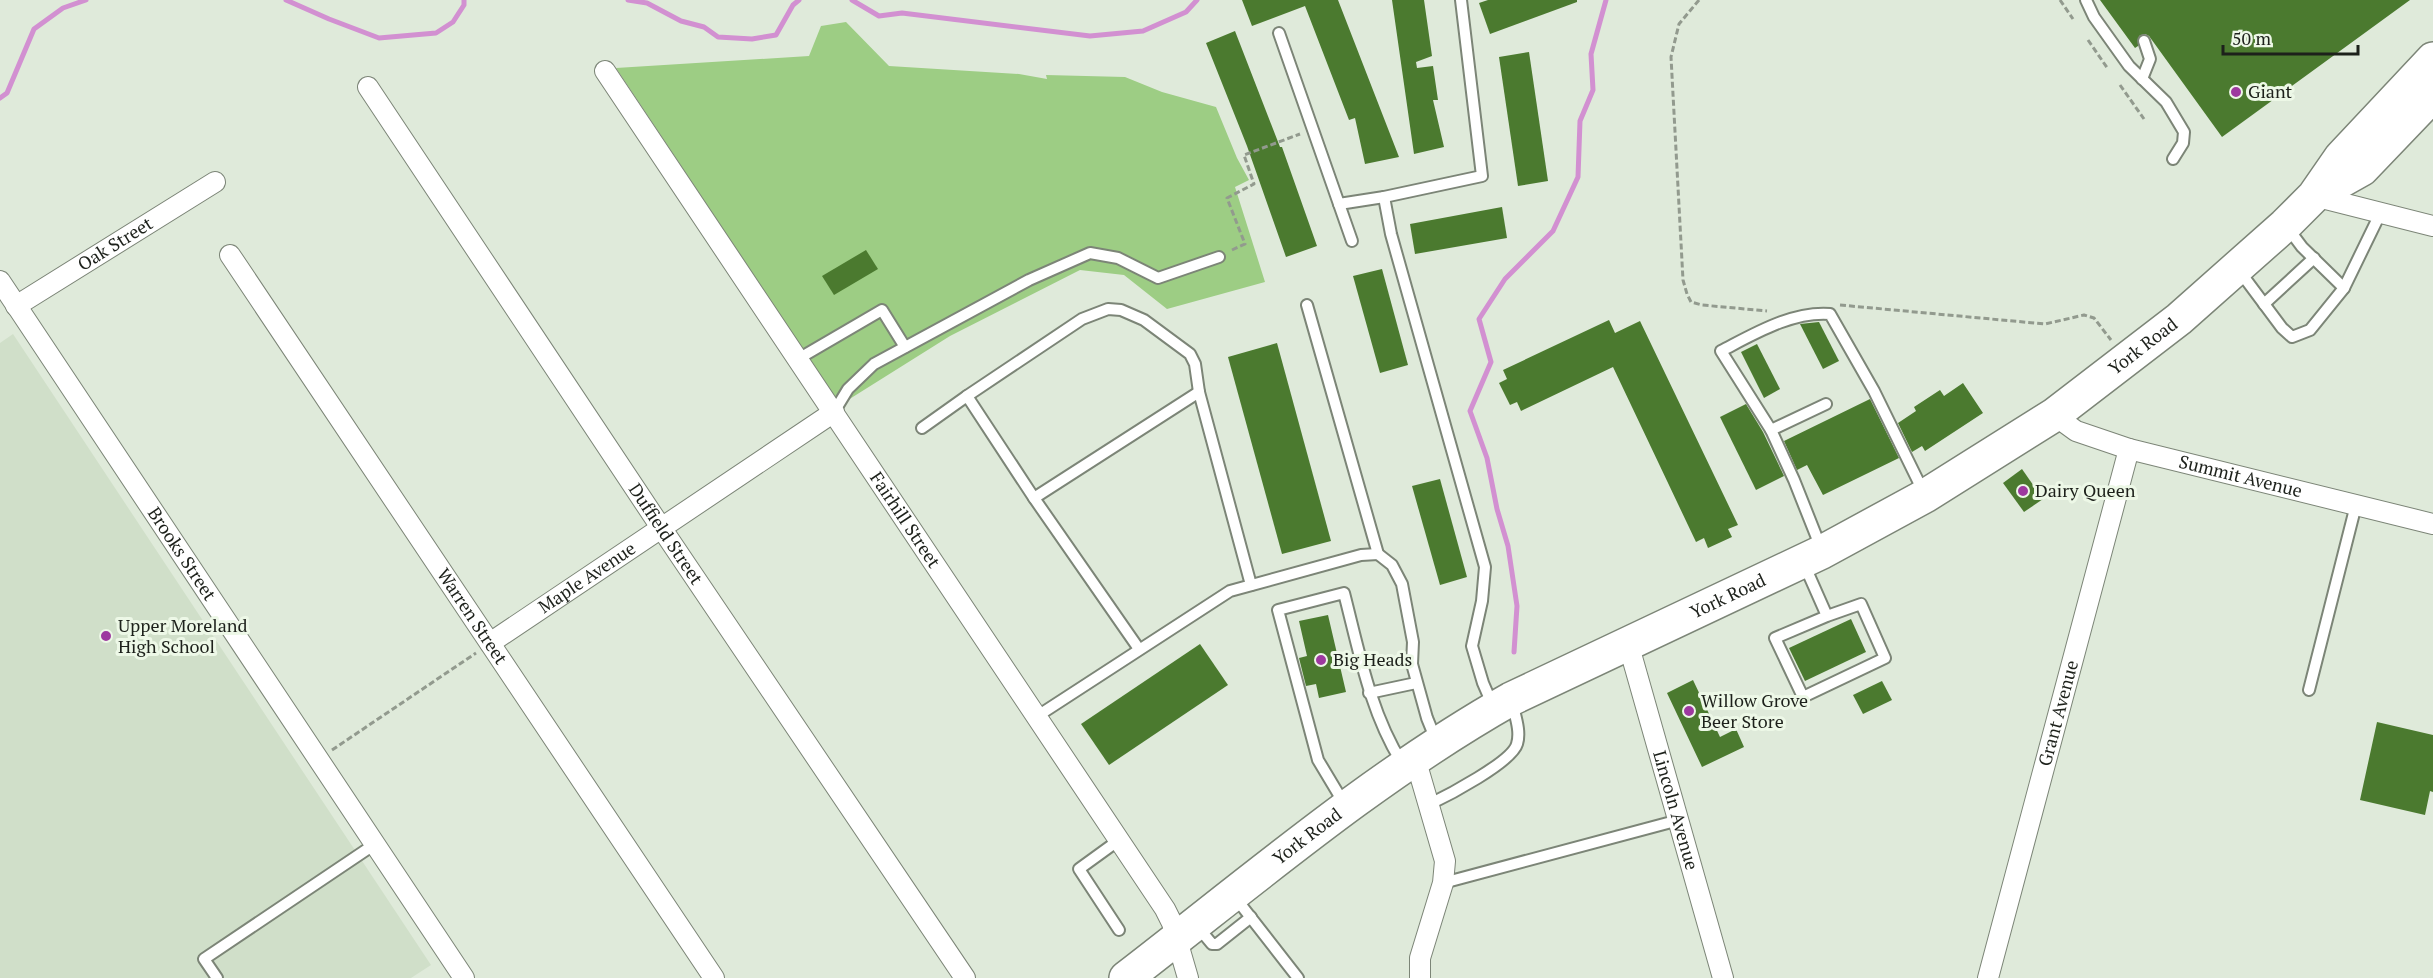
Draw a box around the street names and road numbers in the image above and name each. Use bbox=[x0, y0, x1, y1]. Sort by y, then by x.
street label: Oak Street bbox=[73, 211, 157, 276]
street label: York Road bbox=[2103, 312, 2182, 380]
street label: Summit Avenue bbox=[2177, 449, 2305, 502]
street label: Fairhill Street bbox=[865, 467, 947, 572]
street label: Duffield Street bbox=[624, 478, 709, 589]
street label: Brooks Street bbox=[143, 502, 223, 605]
street label: Maple Avenue bbox=[533, 536, 640, 618]
street label: Warren Street bbox=[432, 563, 514, 669]
street label: York Road bbox=[1686, 567, 1769, 624]
street label: Grant Avenue bbox=[2032, 657, 2083, 769]
street label: Lincoln Avenue bbox=[1648, 748, 1705, 873]
street label: York Road bbox=[1267, 802, 1346, 870]

